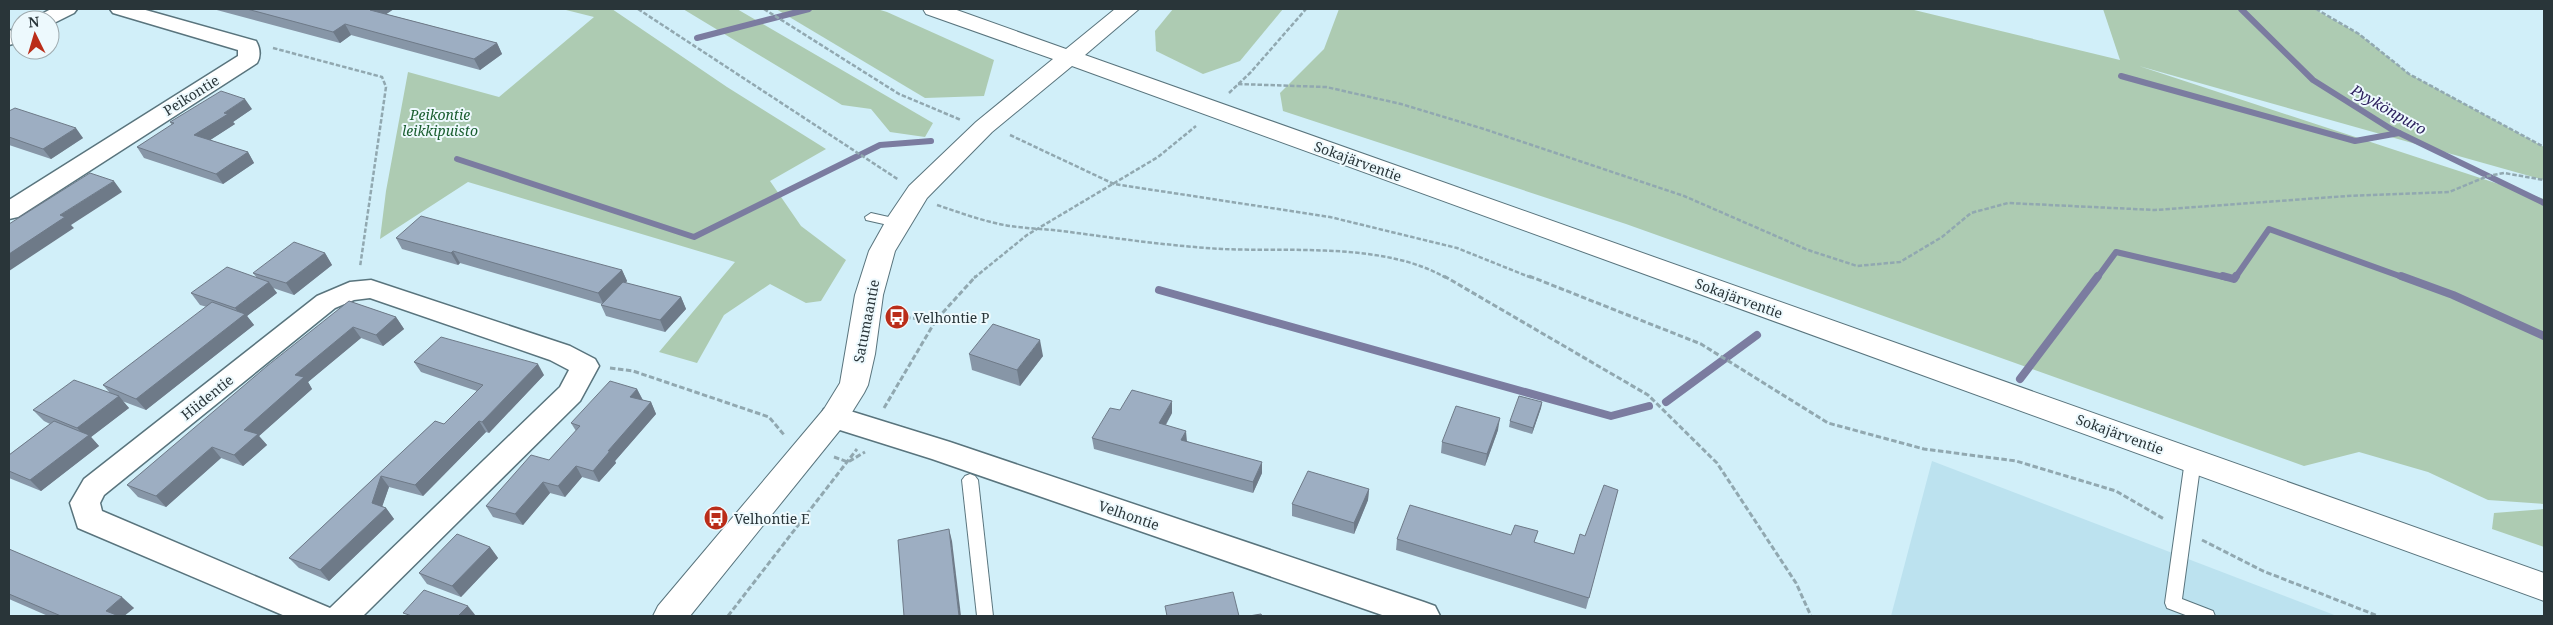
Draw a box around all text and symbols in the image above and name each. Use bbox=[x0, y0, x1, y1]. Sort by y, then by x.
north arrow bbox=[10, 10, 60, 60]
text: N bbox=[27, 12, 40, 31]
street label: Peikontie bbox=[160, 70, 222, 120]
water label: Pyykönpuro bbox=[2347, 79, 2430, 139]
park label: Peikontie leikkipuisto bbox=[402, 105, 478, 140]
street label: Sokajärventie bbox=[1312, 136, 1404, 186]
street label: Sokajärventie bbox=[1693, 273, 1785, 323]
street label: Satumaantie bbox=[849, 278, 883, 364]
bus stop icon: Velhontie P bbox=[884, 304, 910, 330]
place label: Velhontie P bbox=[914, 308, 989, 327]
street label: Hiidentie bbox=[177, 370, 237, 424]
street label: Sokajärventie bbox=[2074, 409, 2166, 459]
street label: Velhontie bbox=[1096, 496, 1162, 534]
bus stop icon: Velhontie E bbox=[703, 505, 729, 531]
place label: Velhontie E bbox=[734, 509, 810, 528]

